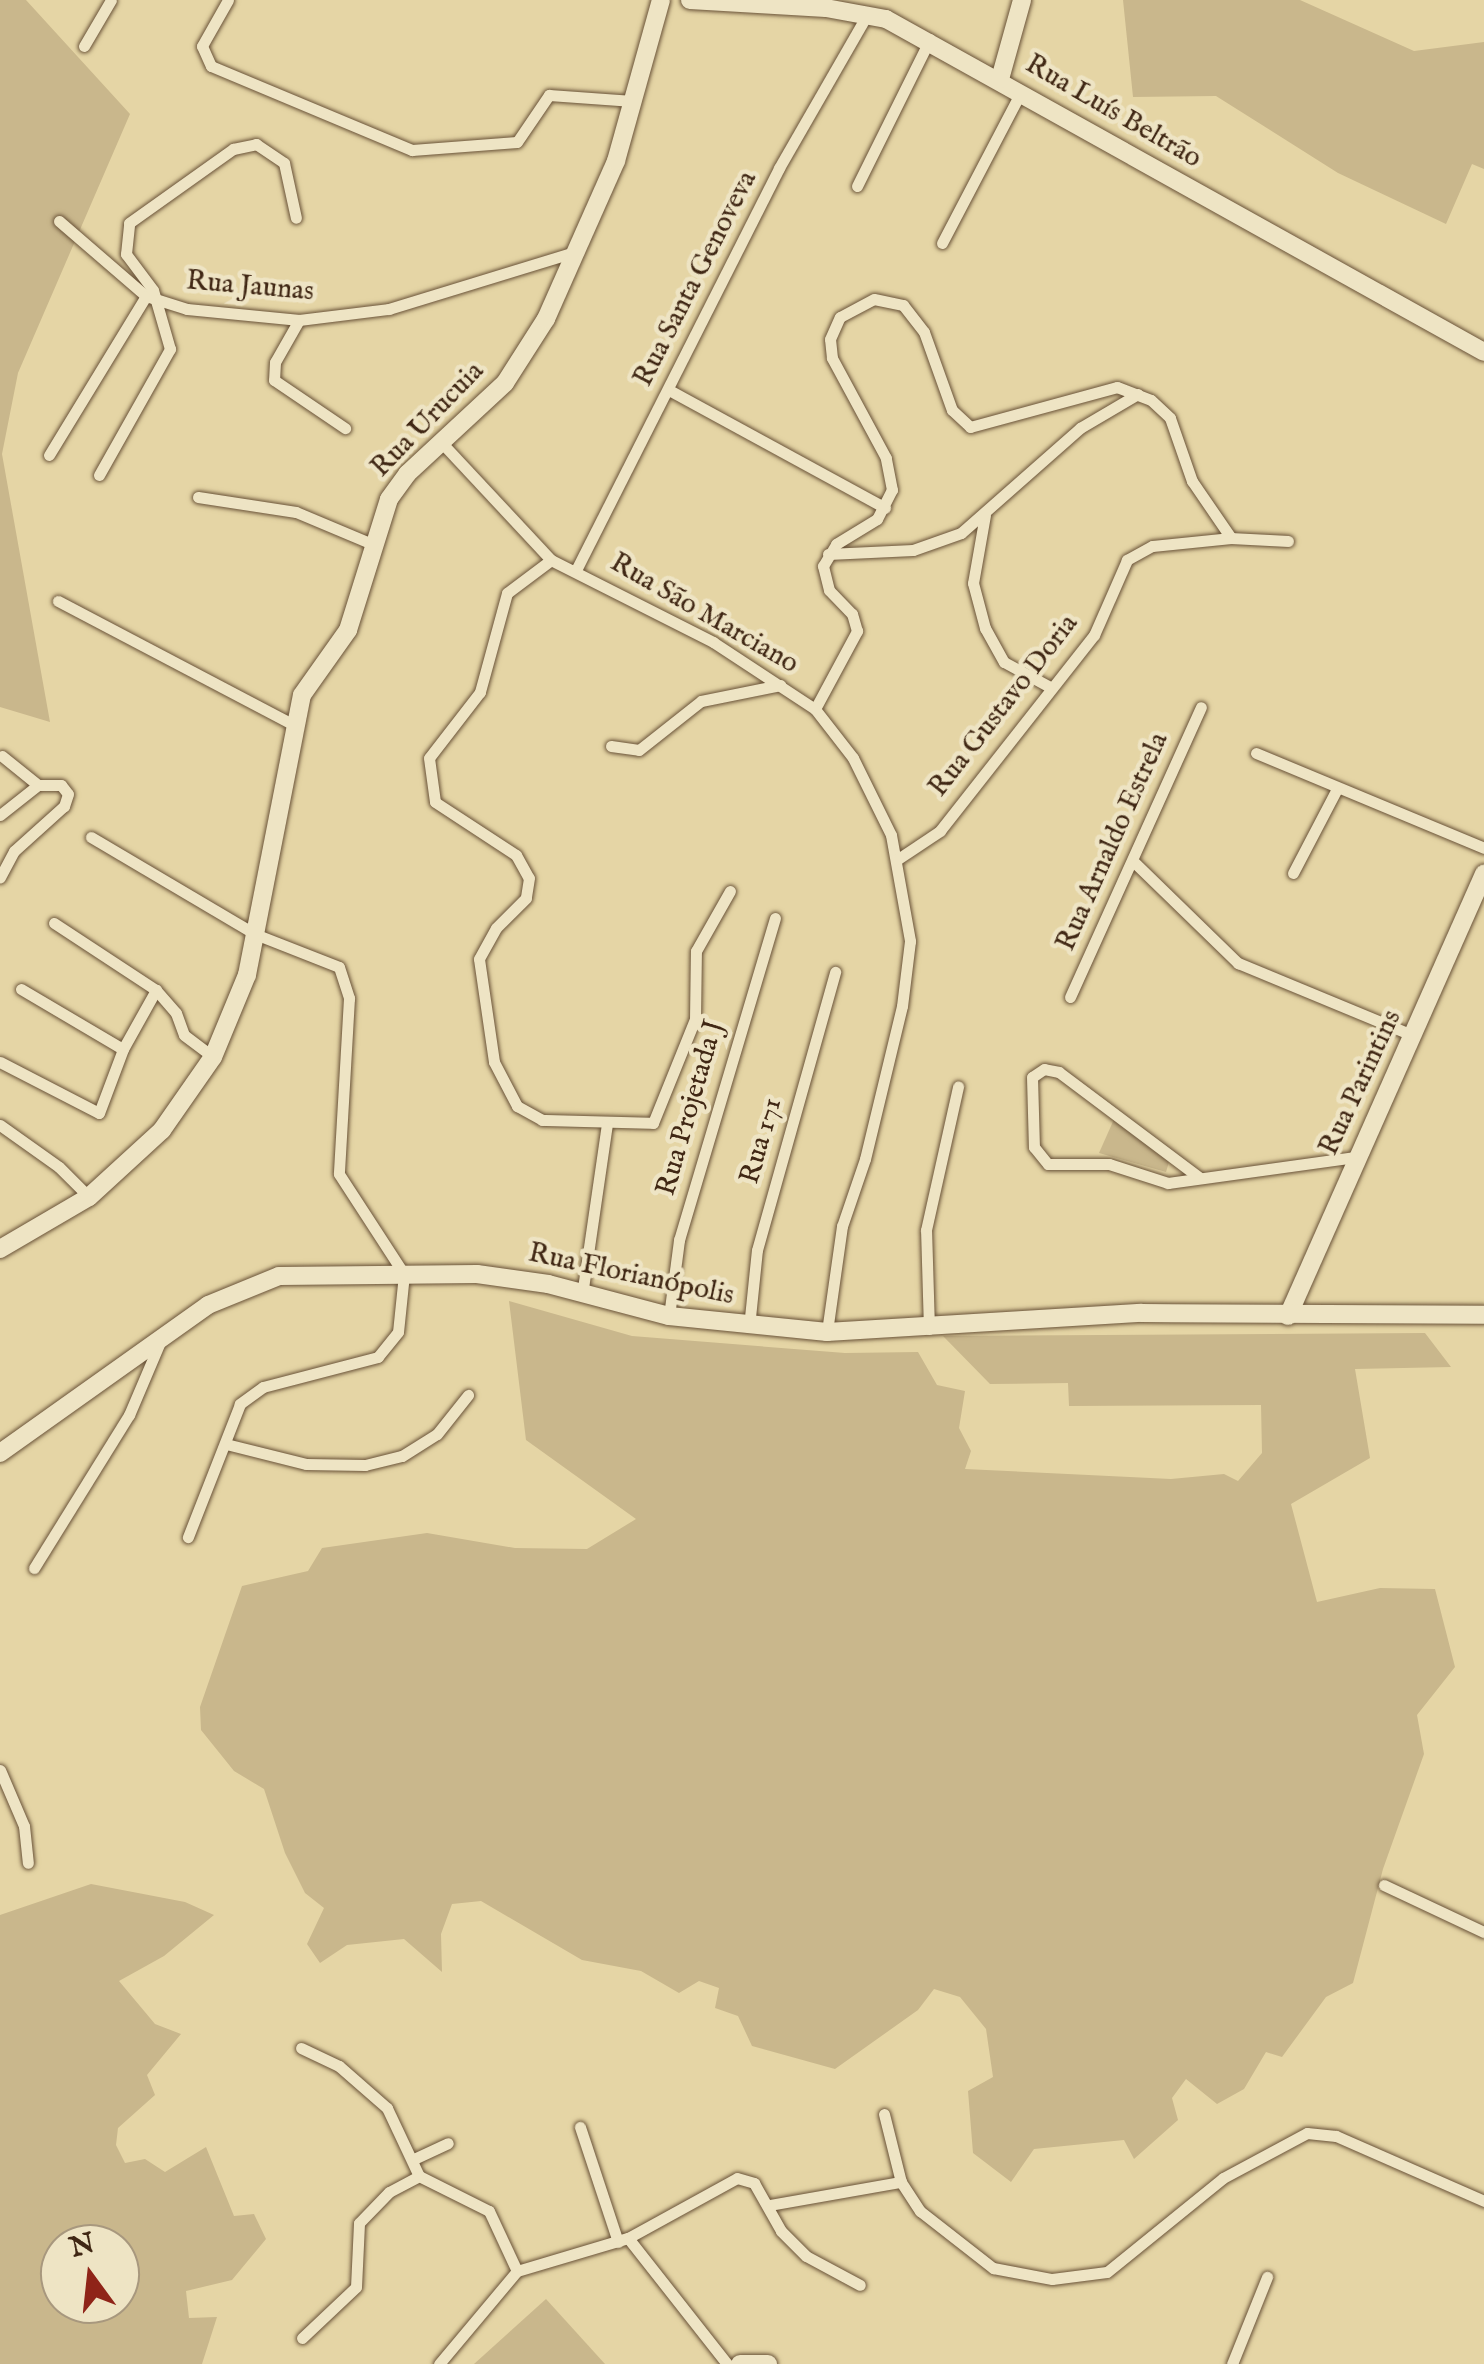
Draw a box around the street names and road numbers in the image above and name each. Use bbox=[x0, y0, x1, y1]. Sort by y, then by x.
street label: Rua Luís Beltrão bbox=[1019, 48, 1207, 176]
street label: Rua Santa Genoveva bbox=[627, 166, 765, 392]
street label: Rua Jaunas bbox=[185, 265, 315, 309]
street label: Rua Urucuia bbox=[365, 355, 491, 485]
street label: Rua São Marciano bbox=[604, 546, 804, 682]
street label: Rua Gustavo Doria bbox=[922, 608, 1086, 804]
street label: Rua Arnaldo Estrela bbox=[1050, 728, 1176, 956]
street label: Rua Parintins bbox=[1313, 1005, 1409, 1161]
street label: Rua Projetada J bbox=[650, 1016, 732, 1200]
street label: Rua 171 bbox=[734, 1094, 790, 1188]
street label: Rua Florianópolis bbox=[525, 1237, 737, 1313]

